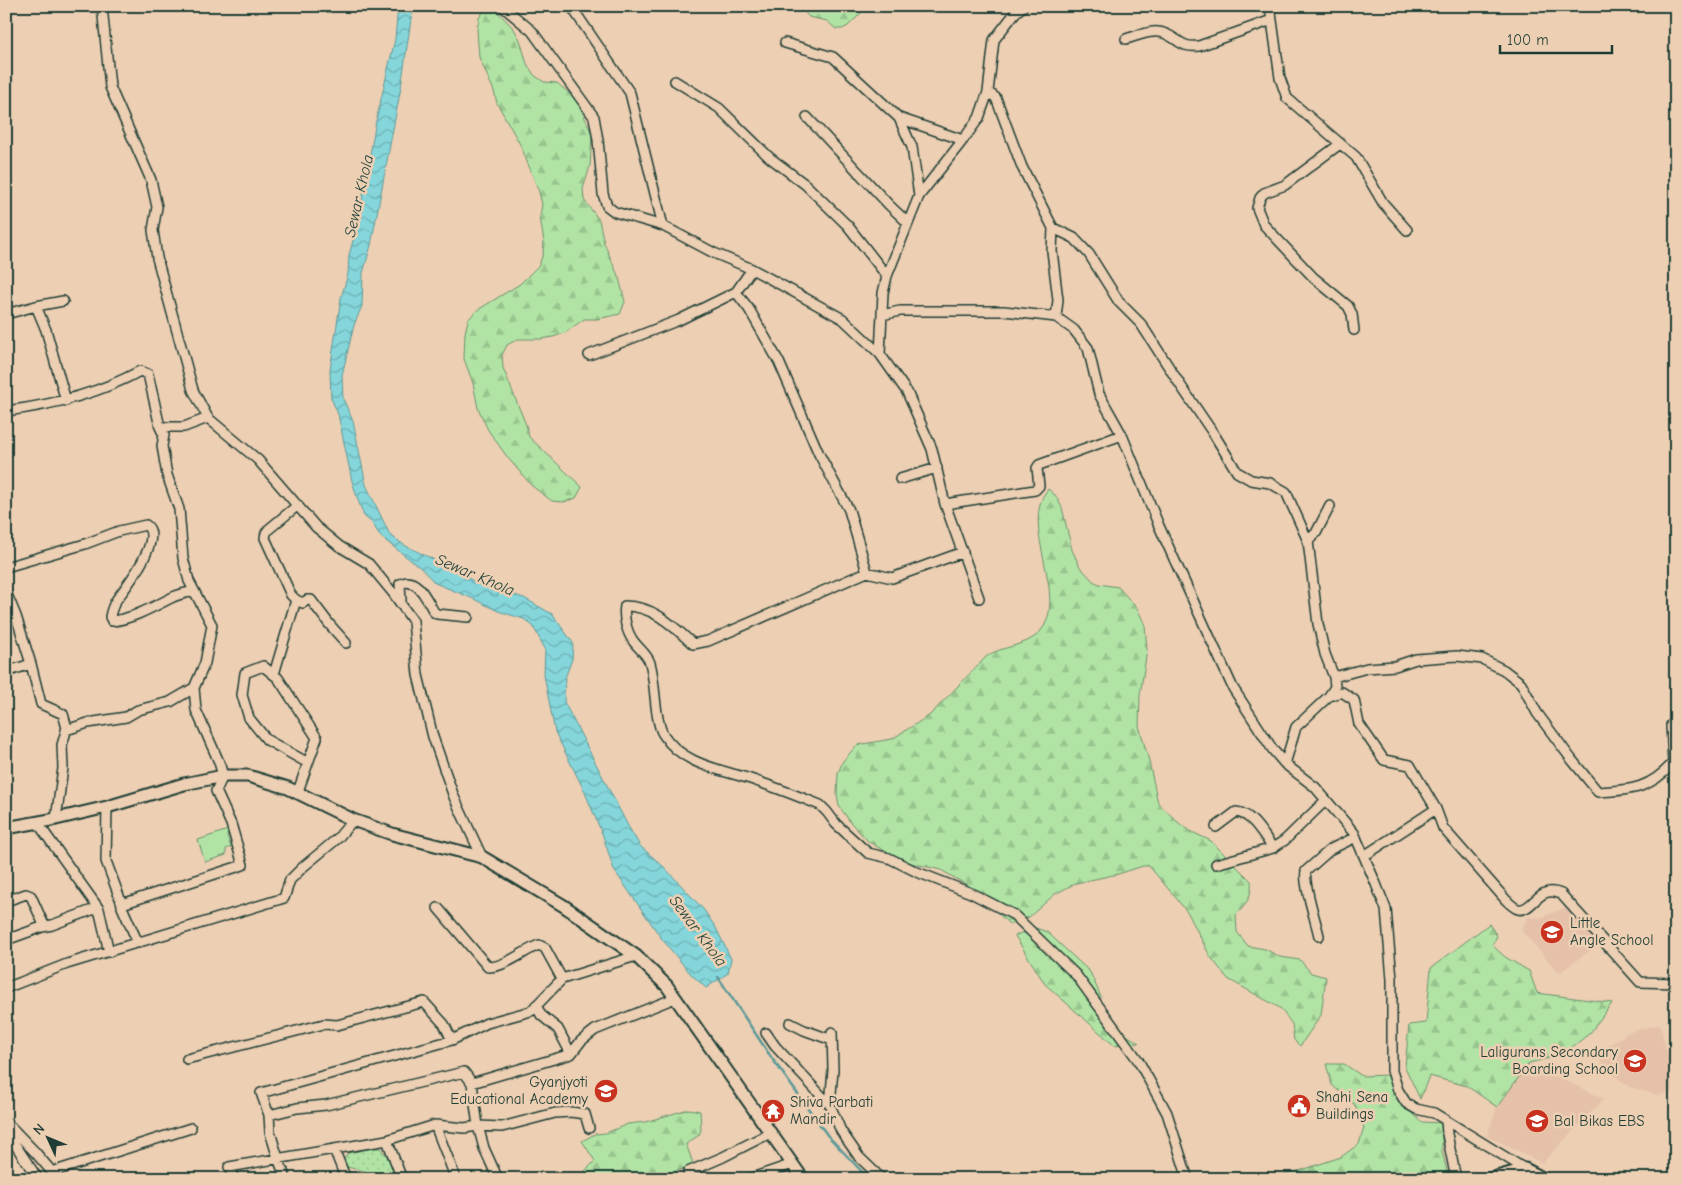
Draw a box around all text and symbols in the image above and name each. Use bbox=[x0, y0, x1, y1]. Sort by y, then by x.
scale bar bbox=[1500, 22, 1612, 54]
text: 100 m bbox=[1507, 31, 1549, 49]
water label: Sewar Khola bbox=[341, 153, 377, 239]
water label: Sewar Khola bbox=[433, 550, 517, 600]
water label: Sewar Khola bbox=[666, 892, 730, 970]
place label: Little Angle School bbox=[1570, 914, 1653, 949]
school or university icon: Little Angle School bbox=[1539, 919, 1565, 945]
place label: Laligurans Secondary Boarding School bbox=[1480, 1043, 1618, 1078]
school or university icon: Laligurans Secondary Boarding School bbox=[1622, 1048, 1648, 1074]
place label: Gyanjyoti Educational Academy bbox=[450, 1073, 588, 1108]
school or university icon: Gyanjyoti Educational Academy bbox=[593, 1078, 619, 1104]
place label: Shahi Sena Buildings bbox=[1316, 1088, 1388, 1123]
place label: Shiva Parbati Mandir bbox=[790, 1093, 873, 1128]
public building icon: Shahi Sena Buildings bbox=[1286, 1093, 1312, 1119]
temple icon: Shiva Parbati Mandir bbox=[760, 1098, 786, 1124]
school or university icon: Bal Bikas EBS bbox=[1524, 1108, 1550, 1134]
north arrow bbox=[22, 1112, 72, 1162]
place label: Bal Bikas EBS bbox=[1554, 1112, 1645, 1130]
text: N bbox=[30, 1120, 48, 1139]

